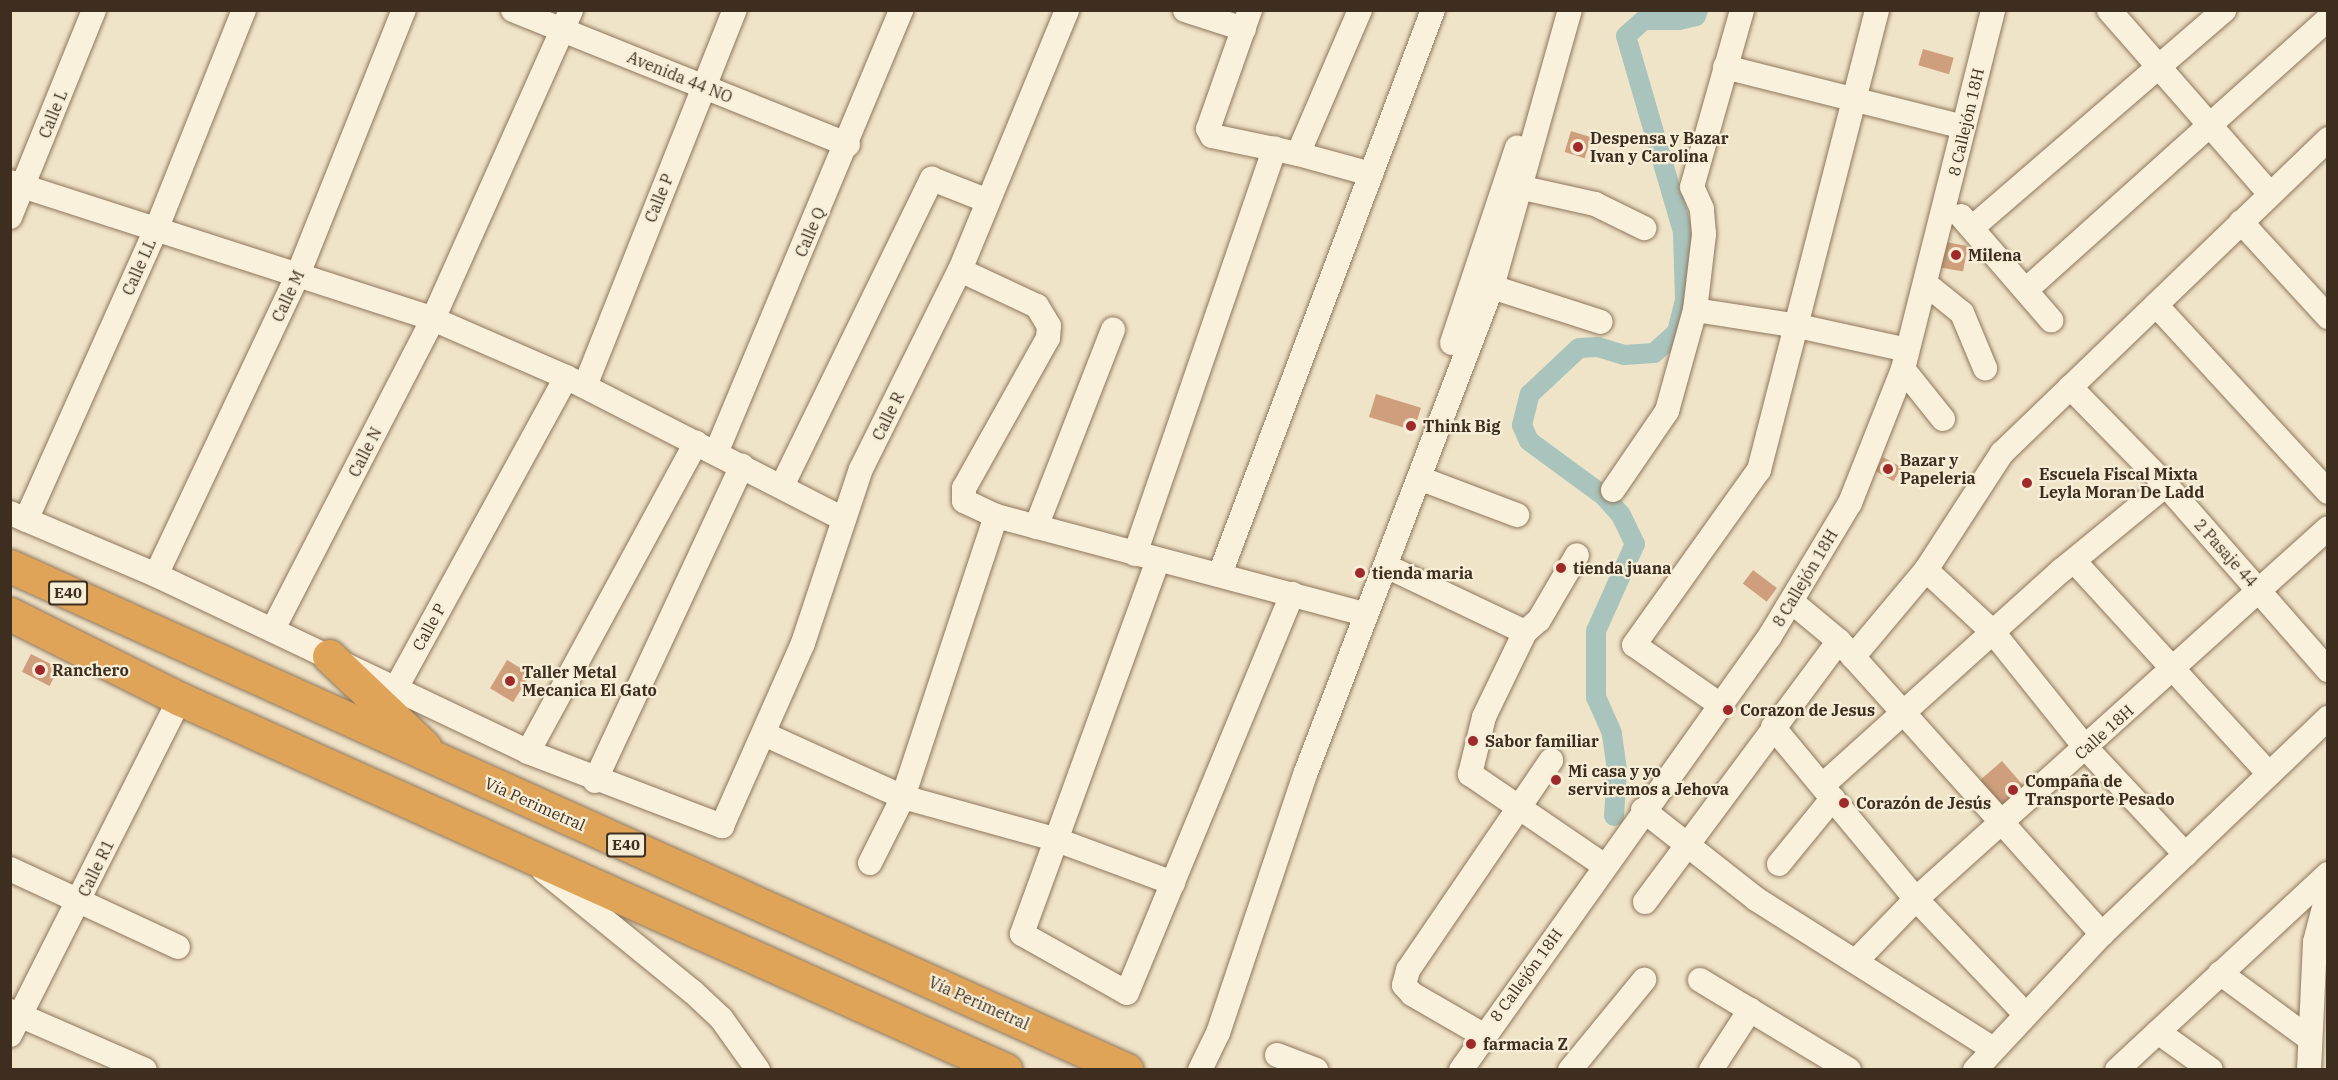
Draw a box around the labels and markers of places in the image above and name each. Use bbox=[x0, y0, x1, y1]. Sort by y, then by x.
place label: Despensa y Bazar Ivan y Carolina bbox=[1590, 128, 1729, 166]
marker: Despensa y Bazar Ivan y Carolina bbox=[1571, 140, 1585, 154]
place label: Milena bbox=[1968, 245, 2022, 265]
marker: Milena bbox=[1949, 248, 1963, 262]
place label: Think Big bbox=[1423, 416, 1500, 436]
marker: Think Big bbox=[1404, 419, 1418, 433]
place label: Bazar y Papeleria bbox=[1900, 450, 1976, 488]
marker: Bazar y Papeleria bbox=[1881, 462, 1895, 476]
place label: Escuela Fiscal Mixta Leyla Moran De Ladd bbox=[2039, 464, 2204, 502]
marker: Escuela Fiscal Mixta Leyla Moran De Ladd bbox=[2020, 476, 2034, 490]
place label: tienda juana bbox=[1573, 558, 1671, 578]
marker: tienda juana bbox=[1554, 561, 1568, 575]
place label: tienda maria bbox=[1372, 563, 1473, 583]
marker: tienda maria bbox=[1353, 566, 1367, 580]
place label: Ranchero bbox=[52, 660, 129, 680]
place label: Taller Metal Mecanica El Gato bbox=[522, 662, 657, 700]
marker: Ranchero bbox=[33, 663, 47, 677]
marker: Taller Metal Mecanica El Gato bbox=[503, 674, 517, 688]
place label: Corazon de Jesus bbox=[1740, 700, 1875, 720]
marker: Corazon de Jesus bbox=[1721, 703, 1735, 717]
place label: Sabor familiar bbox=[1485, 731, 1599, 751]
marker: Sabor familiar bbox=[1466, 734, 1480, 748]
place label: Mi casa y yo serviremos a Jehova bbox=[1568, 761, 1729, 799]
place label: Compaña de Transporte Pesado bbox=[2025, 771, 2175, 809]
marker: Mi casa y yo serviremos a Jehova bbox=[1549, 773, 1563, 787]
marker: Compaña de Transporte Pesado bbox=[2006, 783, 2020, 797]
place label: Corazón de Jesús bbox=[1856, 793, 1991, 813]
marker: Corazón de Jesús bbox=[1837, 796, 1851, 810]
place label: farmacia Z bbox=[1483, 1034, 1568, 1054]
marker: farmacia Z bbox=[1464, 1037, 1478, 1051]

